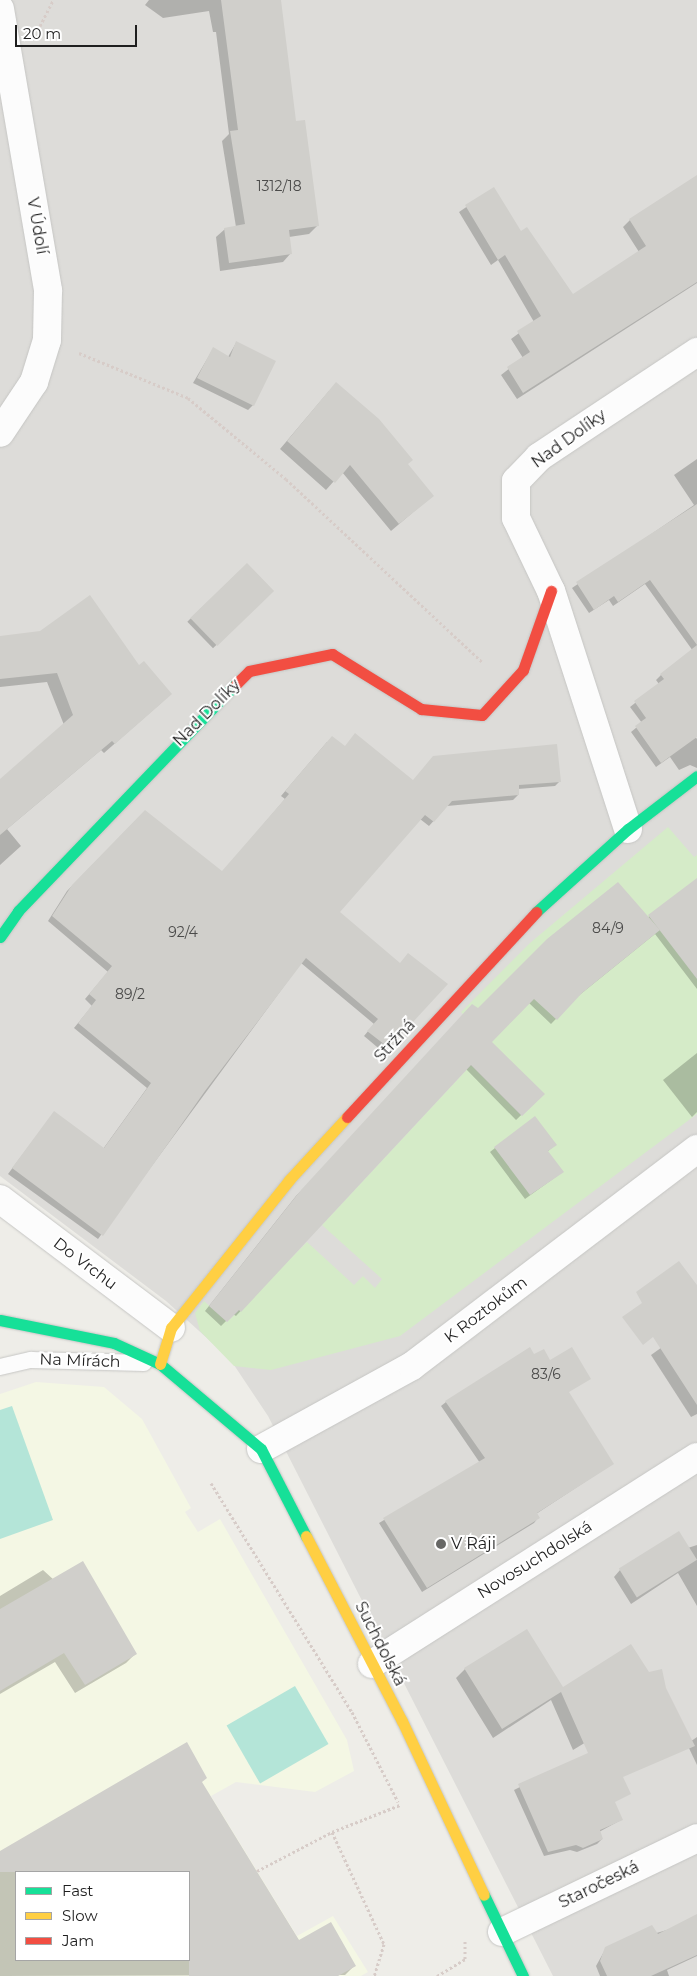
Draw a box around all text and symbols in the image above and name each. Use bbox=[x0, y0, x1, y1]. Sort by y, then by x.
scale bar bbox=[18, 15, 140, 47]
text: 20 m bbox=[23, 24, 61, 43]
house number: 1312/18 bbox=[256, 178, 302, 194]
street label: V Údolí bbox=[23, 196, 51, 256]
street label: Nad Dolíky bbox=[528, 406, 610, 472]
street label: Nad Dolíky bbox=[169, 675, 245, 751]
house number: 84/9 bbox=[592, 920, 624, 936]
house number: 92/4 bbox=[168, 924, 198, 940]
house number: 89/2 bbox=[115, 986, 145, 1002]
street label: Stržná bbox=[371, 1016, 419, 1066]
street label: Do Vrchu bbox=[49, 1234, 121, 1294]
street label: K Roztokům bbox=[441, 1273, 531, 1347]
street label: Na Mírách bbox=[39, 1350, 121, 1372]
house number: 83/6 bbox=[531, 1366, 561, 1382]
street label: Novosuchdolská bbox=[474, 1517, 596, 1603]
place label: V Ráji bbox=[451, 1534, 496, 1554]
marker: V Ráji bbox=[435, 1538, 447, 1550]
street label: Suchdolská bbox=[351, 1599, 409, 1689]
street label: Staročeská bbox=[556, 1857, 642, 1913]
legend bbox=[15, 1871, 190, 1961]
text: Fast bbox=[62, 1881, 93, 1900]
text: Slow bbox=[62, 1906, 98, 1925]
text: Jam bbox=[62, 1931, 94, 1950]

